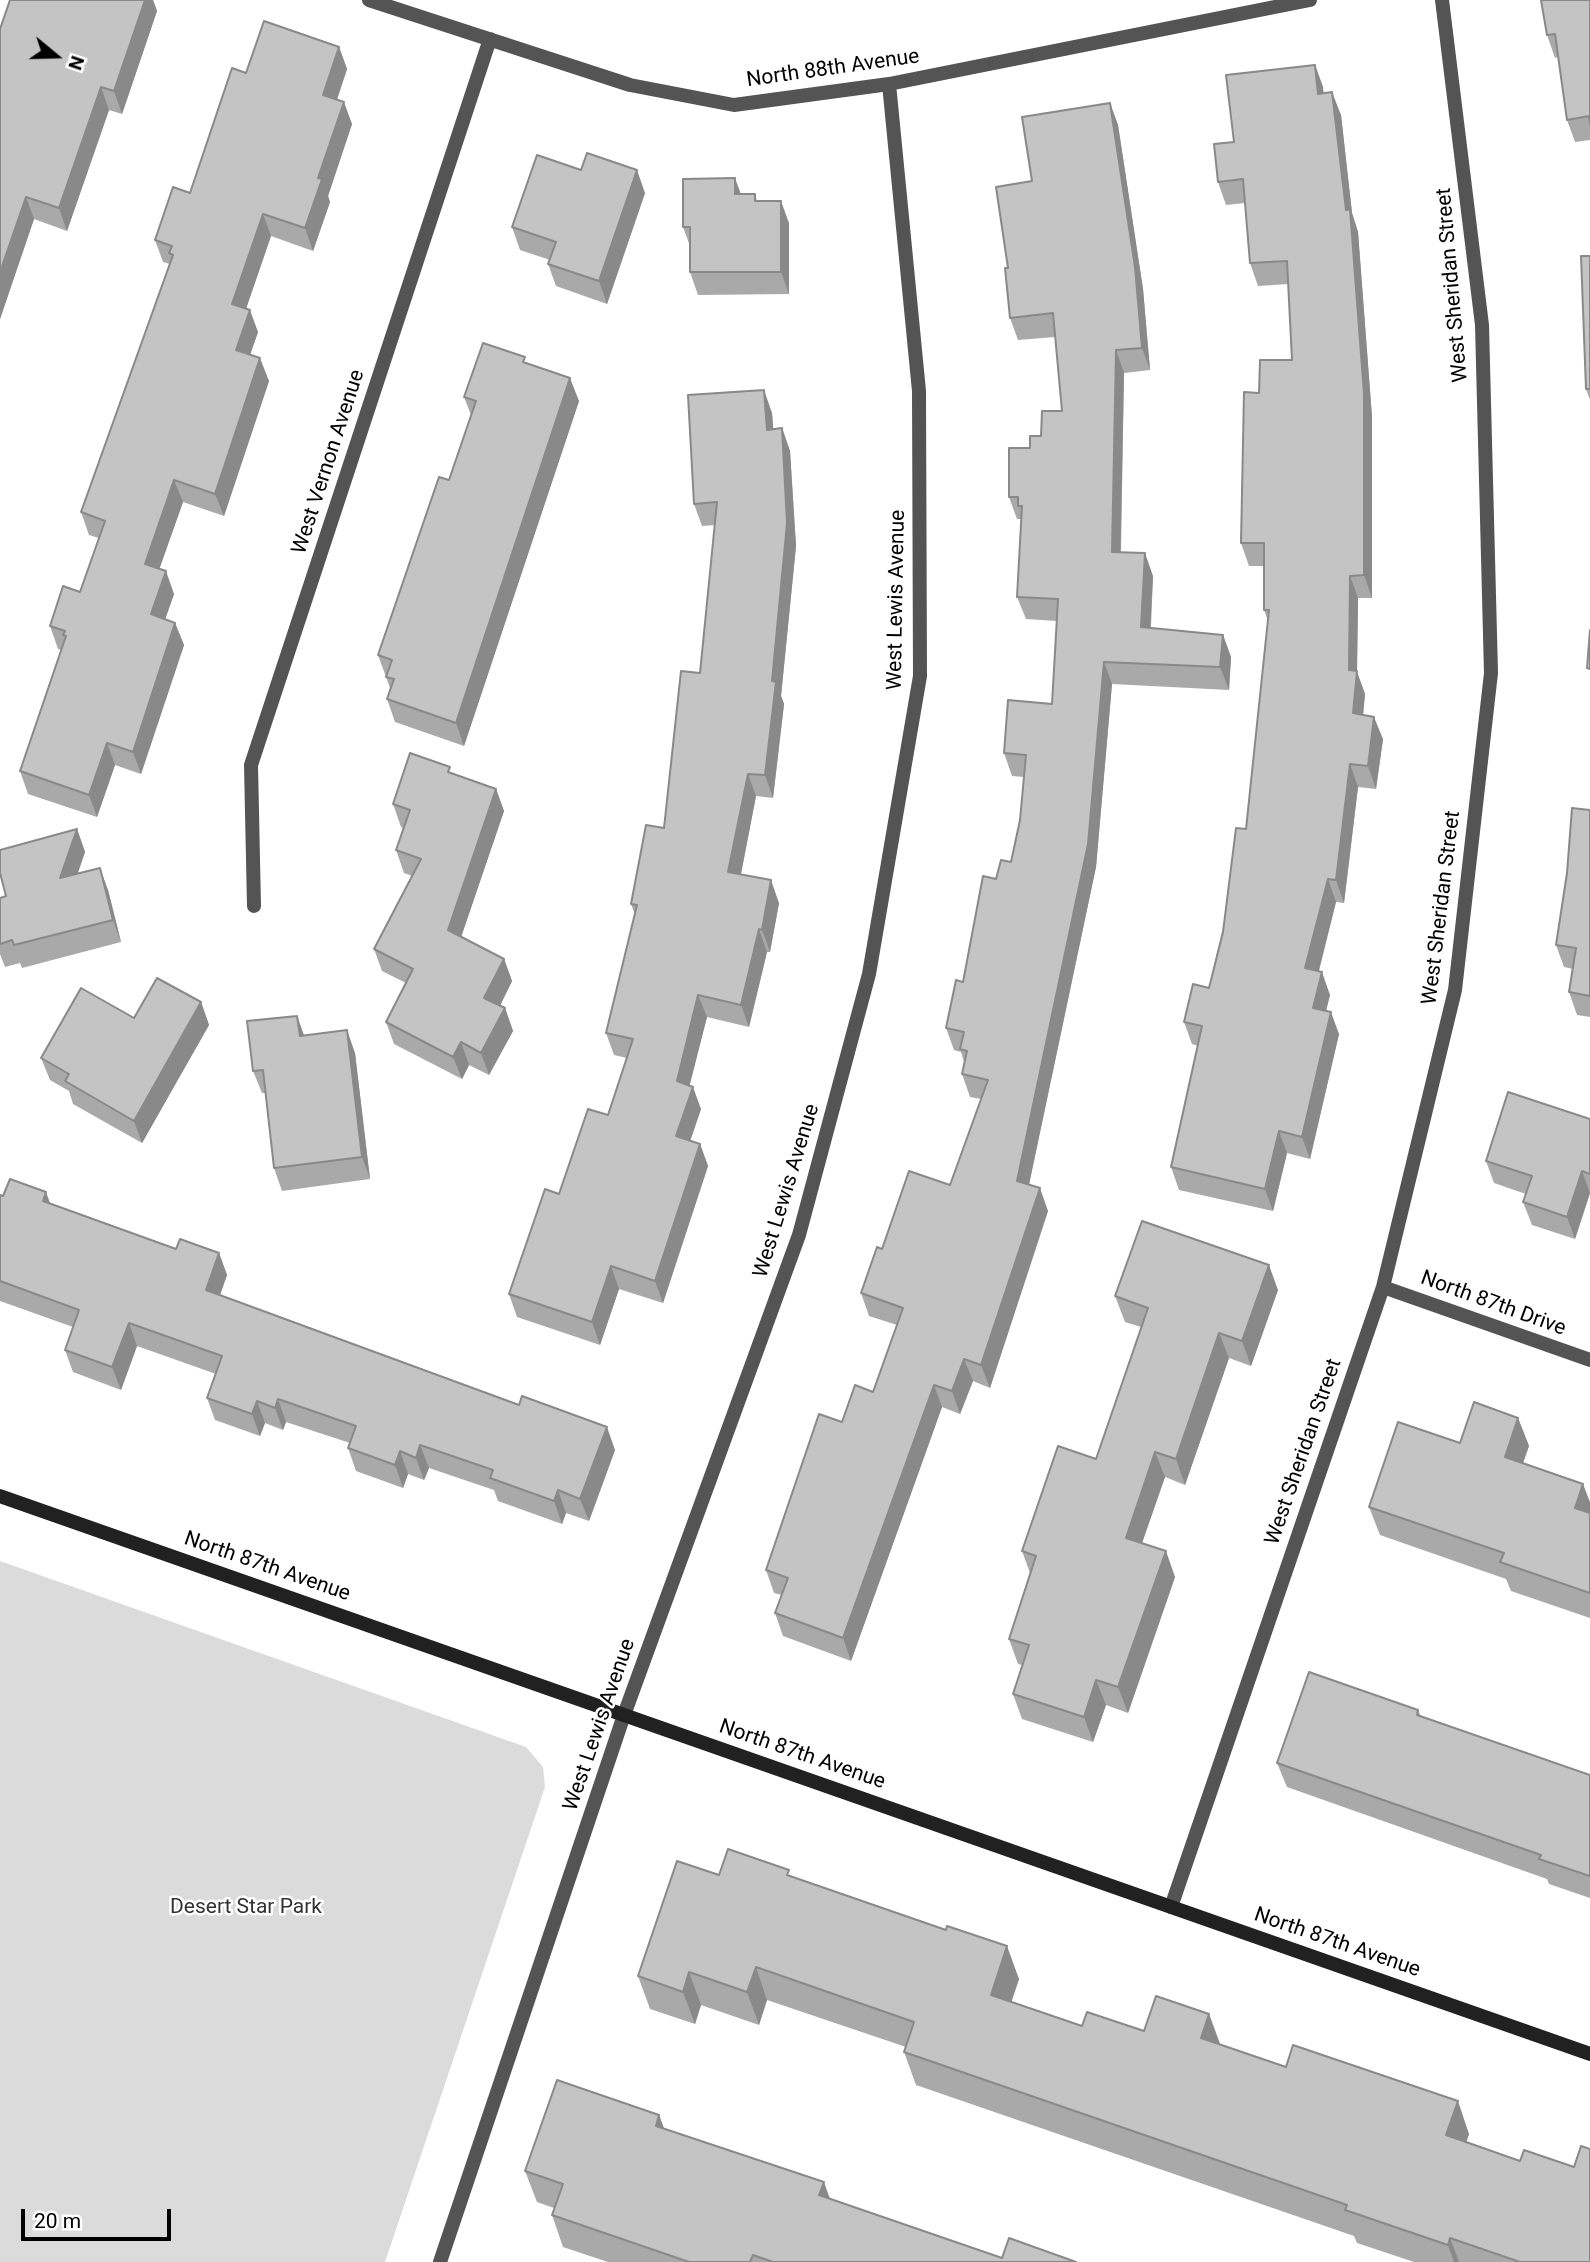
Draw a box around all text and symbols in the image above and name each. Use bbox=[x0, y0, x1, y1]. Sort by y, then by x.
north arrow bbox=[21, 21, 91, 91]
street label: North 88th Avenue bbox=[745, 44, 921, 94]
text: N bbox=[63, 53, 89, 73]
street label: West Sheridan Street bbox=[1432, 187, 1474, 383]
street label: West Vernon Avenue bbox=[287, 367, 371, 557]
street label: West Lewis Avenue bbox=[883, 510, 911, 690]
street label: West Sheridan Street bbox=[1418, 810, 1466, 1006]
street label: West Lewis Avenue bbox=[749, 1101, 825, 1281]
street label: North 87th Drive bbox=[1417, 1266, 1569, 1342]
street label: West Sheridan Street bbox=[1260, 1356, 1348, 1548]
street label: North 87th Avenue bbox=[181, 1527, 353, 1607]
street label: West Lewis Avenue bbox=[559, 1636, 641, 1814]
street label: North 87th Avenue bbox=[716, 1715, 888, 1795]
park label: Desert Star Park bbox=[170, 1895, 322, 1921]
street label: North 87th Avenue bbox=[1251, 1903, 1423, 1983]
scale bar bbox=[24, 2196, 175, 2240]
text: 20 m bbox=[34, 2209, 81, 2233]

